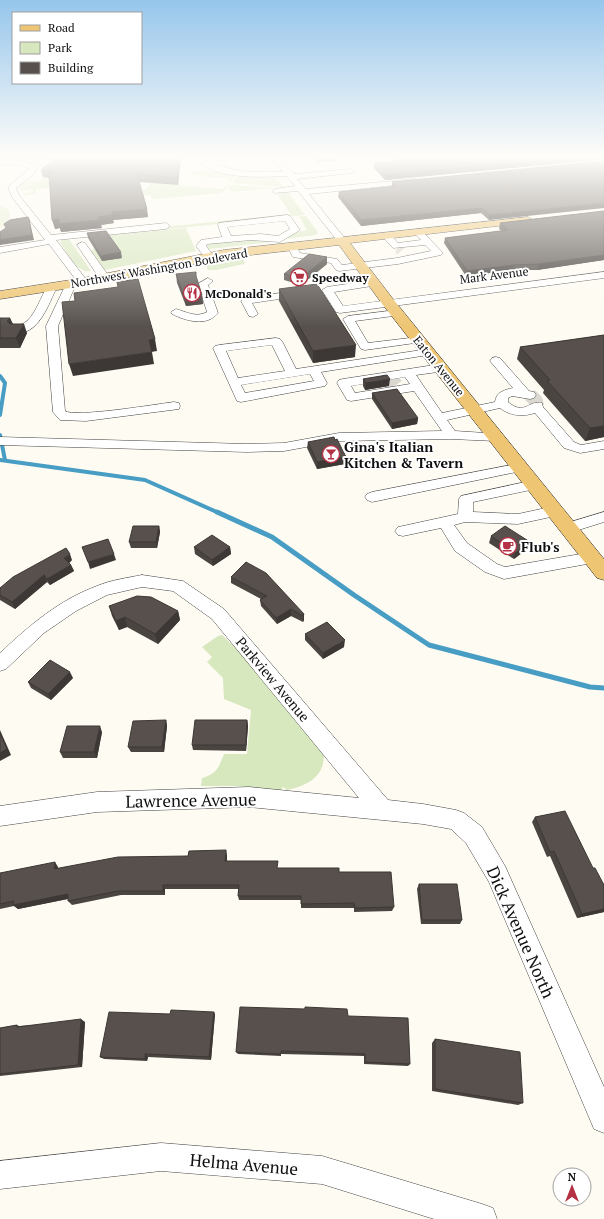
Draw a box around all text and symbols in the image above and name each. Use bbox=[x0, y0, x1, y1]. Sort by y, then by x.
legend bbox=[12, 12, 142, 84]
text: Road bbox=[48, 20, 75, 35]
text: Park bbox=[48, 40, 73, 55]
text: Building bbox=[48, 60, 94, 75]
street label: Northwest Washington Boulevard bbox=[69, 245, 249, 291]
street label: Mark Avenue bbox=[459, 263, 529, 287]
supermarket icon: Speedway bbox=[289, 267, 309, 287]
place label: Speedway bbox=[312, 270, 369, 285]
restaurant icon: McDonald's bbox=[182, 283, 202, 303]
place label: McDonald's bbox=[205, 286, 272, 301]
street label: Eaton Avenue bbox=[410, 333, 468, 399]
place label: Gina's Italian Kitchen & Tavern bbox=[344, 437, 463, 472]
bar icon: Gina's Italian Kitchen & Tavern bbox=[321, 444, 341, 464]
cafe icon: Flub's bbox=[498, 536, 518, 556]
place label: Flub's bbox=[521, 537, 560, 556]
street label: Parkview Avenue bbox=[232, 632, 314, 726]
street label: Lawrence Avenue bbox=[125, 787, 257, 813]
street label: Dick Avenue North bbox=[482, 862, 560, 1002]
street label: Helma Avenue bbox=[189, 1148, 299, 1180]
north arrow bbox=[552, 1167, 592, 1207]
text: N bbox=[568, 1170, 577, 1184]

